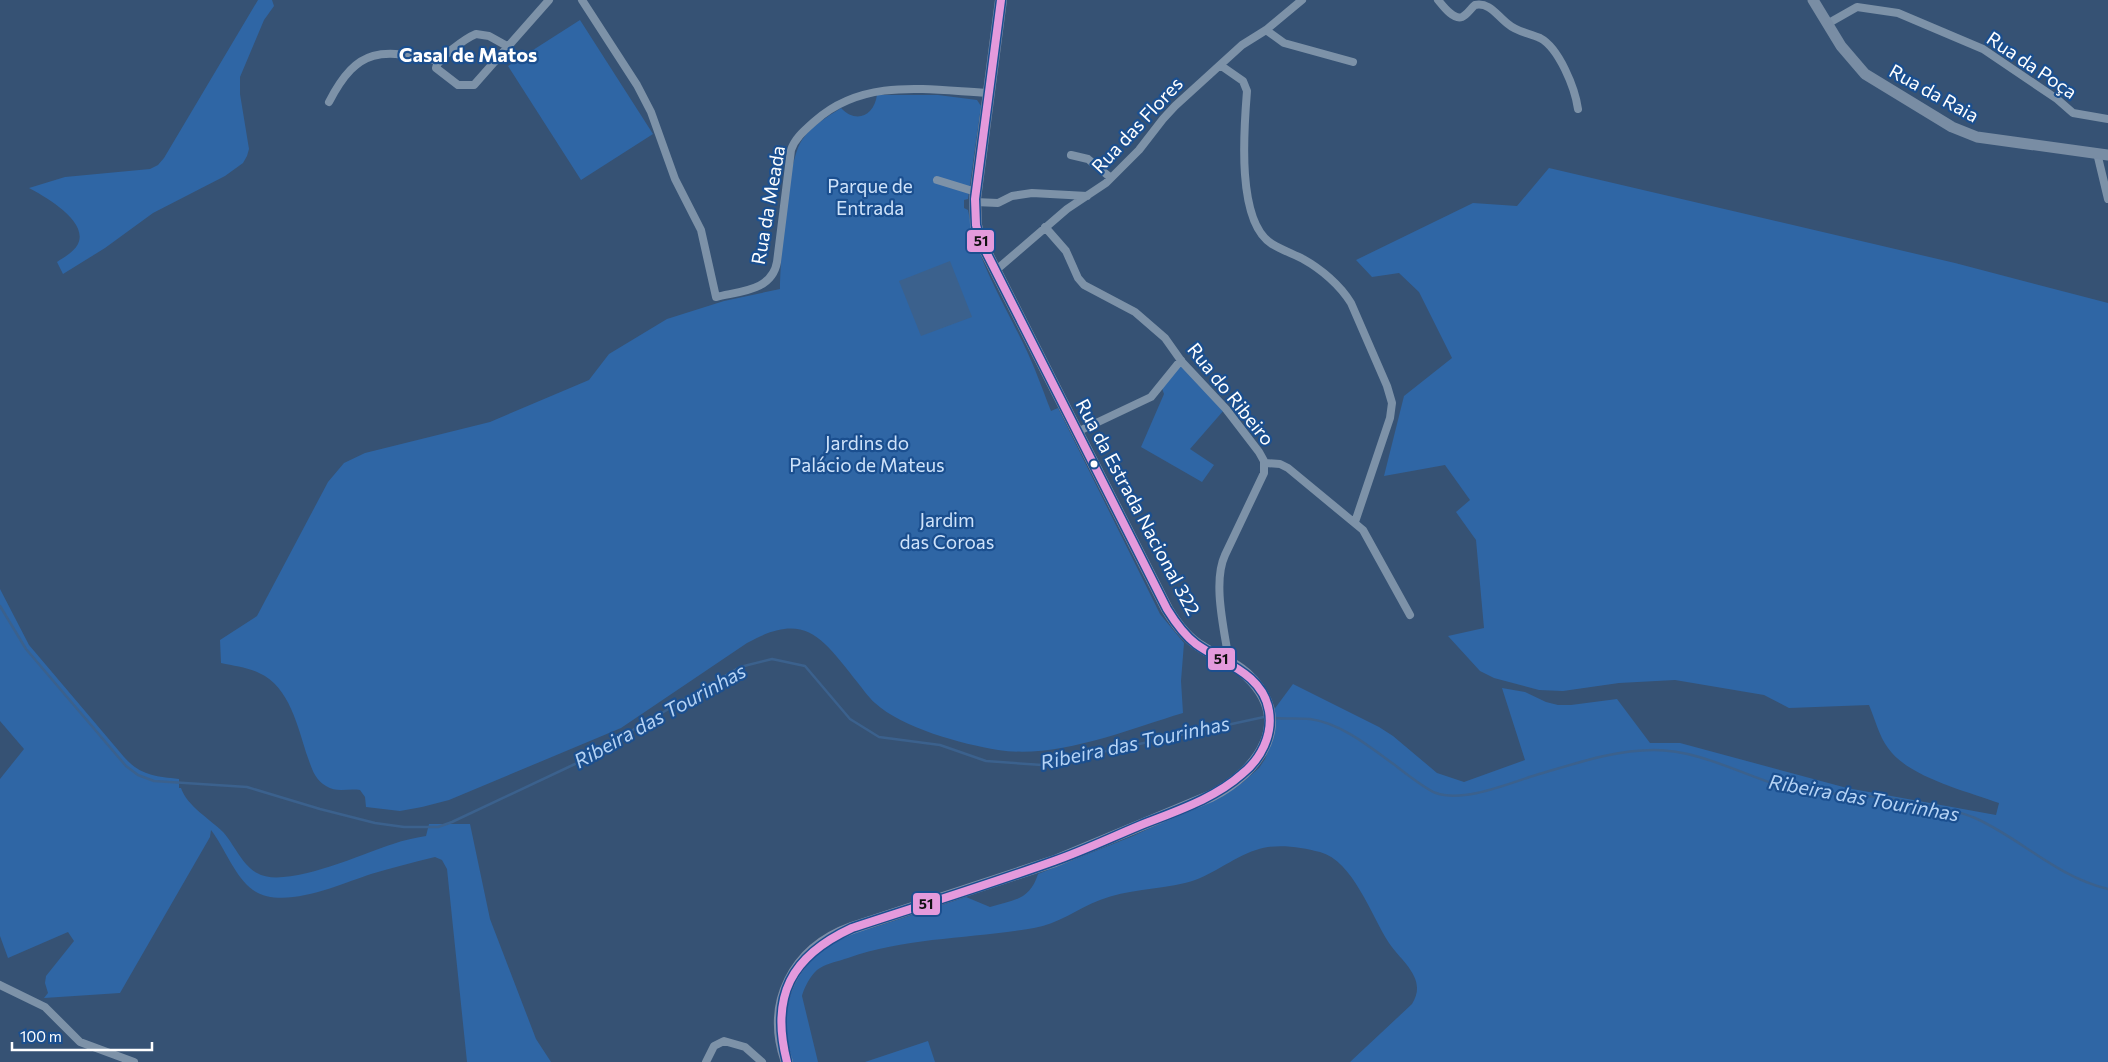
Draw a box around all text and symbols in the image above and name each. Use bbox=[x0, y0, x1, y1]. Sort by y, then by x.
street label: Rua da Poça bbox=[1983, 26, 2082, 103]
district label: Casal de Matos bbox=[399, 42, 537, 66]
street label: Rua da Raia bbox=[1885, 59, 1983, 127]
street label: Rua das Flores bbox=[1086, 72, 1187, 177]
street label: Rua da Meada bbox=[746, 144, 789, 266]
park label: Parque de Entrada bbox=[827, 174, 913, 219]
line badge: 51 bbox=[966, 229, 995, 253]
text: 51 bbox=[974, 232, 988, 249]
street label: Rua do Ribeiro bbox=[1183, 338, 1280, 450]
street label: Rua da Estrada Nacional 322 bbox=[1072, 395, 1205, 619]
park label: Jardins do Palácio de Mateus bbox=[789, 431, 945, 476]
unlabelled marker bbox=[1089, 459, 1099, 469]
park label: Jardim das Coroas bbox=[900, 508, 994, 553]
line badge: 51 bbox=[1207, 647, 1236, 671]
text: 51 bbox=[1214, 650, 1228, 667]
water label: Ribeira das Tourinhas bbox=[569, 658, 750, 772]
water label: Ribeira das Tourinhas bbox=[1038, 710, 1232, 774]
water label: Ribeira das Tourinhas bbox=[1767, 768, 1961, 826]
line badge: 51 bbox=[912, 892, 941, 916]
text: 51 bbox=[919, 895, 933, 912]
scale bar bbox=[12, 1020, 152, 1052]
text: 100 m bbox=[20, 1027, 62, 1045]

